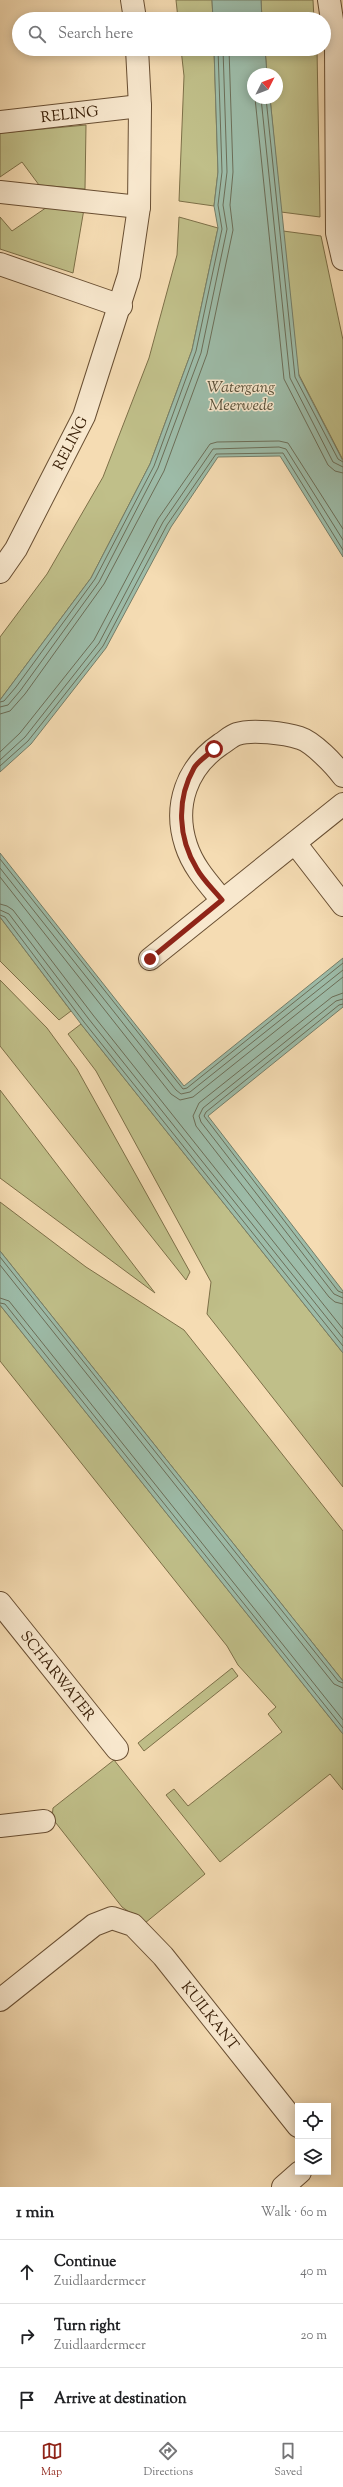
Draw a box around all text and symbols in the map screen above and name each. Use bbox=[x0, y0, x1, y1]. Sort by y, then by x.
search box bbox=[12, 12, 331, 56]
icon: search bbox=[26, 23, 48, 45]
text: Search here bbox=[58, 24, 133, 45]
north arrow bbox=[247, 68, 283, 104]
street label: RELING bbox=[40, 102, 100, 129]
water label: Watergang Meerwede bbox=[207, 377, 275, 418]
street label: RELING bbox=[49, 413, 94, 474]
route start bbox=[205, 740, 223, 758]
route end bbox=[141, 950, 159, 968]
street label: SCHARWATER bbox=[14, 1627, 100, 1726]
street label: KUILKANT bbox=[175, 1978, 243, 2056]
map controls bbox=[295, 2103, 331, 2175]
button: locate bbox=[295, 2103, 331, 2139]
button: layers bbox=[295, 2139, 331, 2175]
text: 1 min bbox=[16, 2201, 54, 2225]
text: Walk · 60 m bbox=[261, 2204, 327, 2222]
text: Continue bbox=[54, 2252, 116, 2273]
icon: ahead bbox=[16, 2261, 38, 2283]
text: 40 m bbox=[300, 2263, 327, 2281]
text: Zuidlaardermeer bbox=[54, 2273, 146, 2291]
text: Turn right bbox=[54, 2316, 120, 2337]
icon: right bbox=[16, 2325, 38, 2347]
text: 20 m bbox=[301, 2327, 327, 2345]
text: Zuidlaardermeer bbox=[54, 2337, 146, 2355]
icon: arrive bbox=[16, 2389, 38, 2411]
text: Arrive at destination bbox=[54, 2389, 187, 2410]
tab: Map bbox=[41, 2440, 63, 2480]
tab: Directions bbox=[144, 2440, 193, 2480]
tab: Saved bbox=[274, 2440, 302, 2480]

